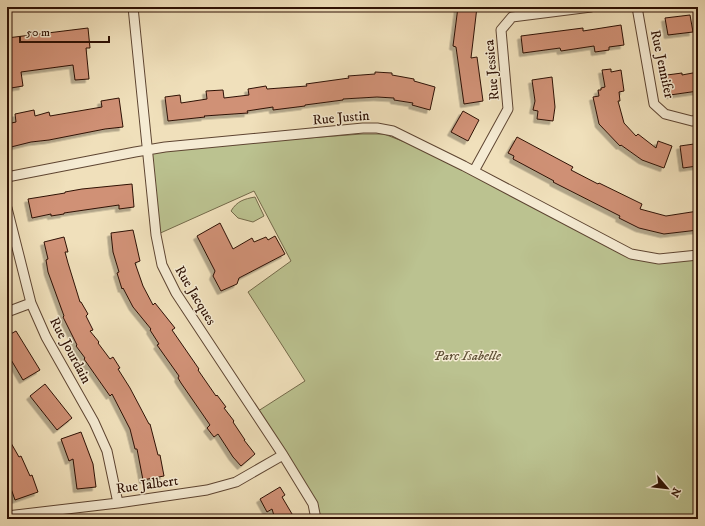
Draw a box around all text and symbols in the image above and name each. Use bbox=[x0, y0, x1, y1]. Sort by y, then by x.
scale bar bbox=[20, 18, 109, 44]
text: 50 m bbox=[26, 25, 50, 40]
street label: Rue Jennifer bbox=[646, 28, 678, 101]
street label: Rue Jessica bbox=[480, 39, 504, 101]
street label: Rue Justin bbox=[312, 106, 371, 129]
street label: Rue Jacques bbox=[170, 262, 220, 329]
street label: Rue Jourdain bbox=[45, 314, 95, 387]
park label: Parc Isabelle bbox=[433, 347, 502, 365]
north arrow bbox=[647, 468, 687, 508]
street label: Rue Jalbert bbox=[115, 472, 180, 498]
text: N bbox=[667, 485, 683, 499]

